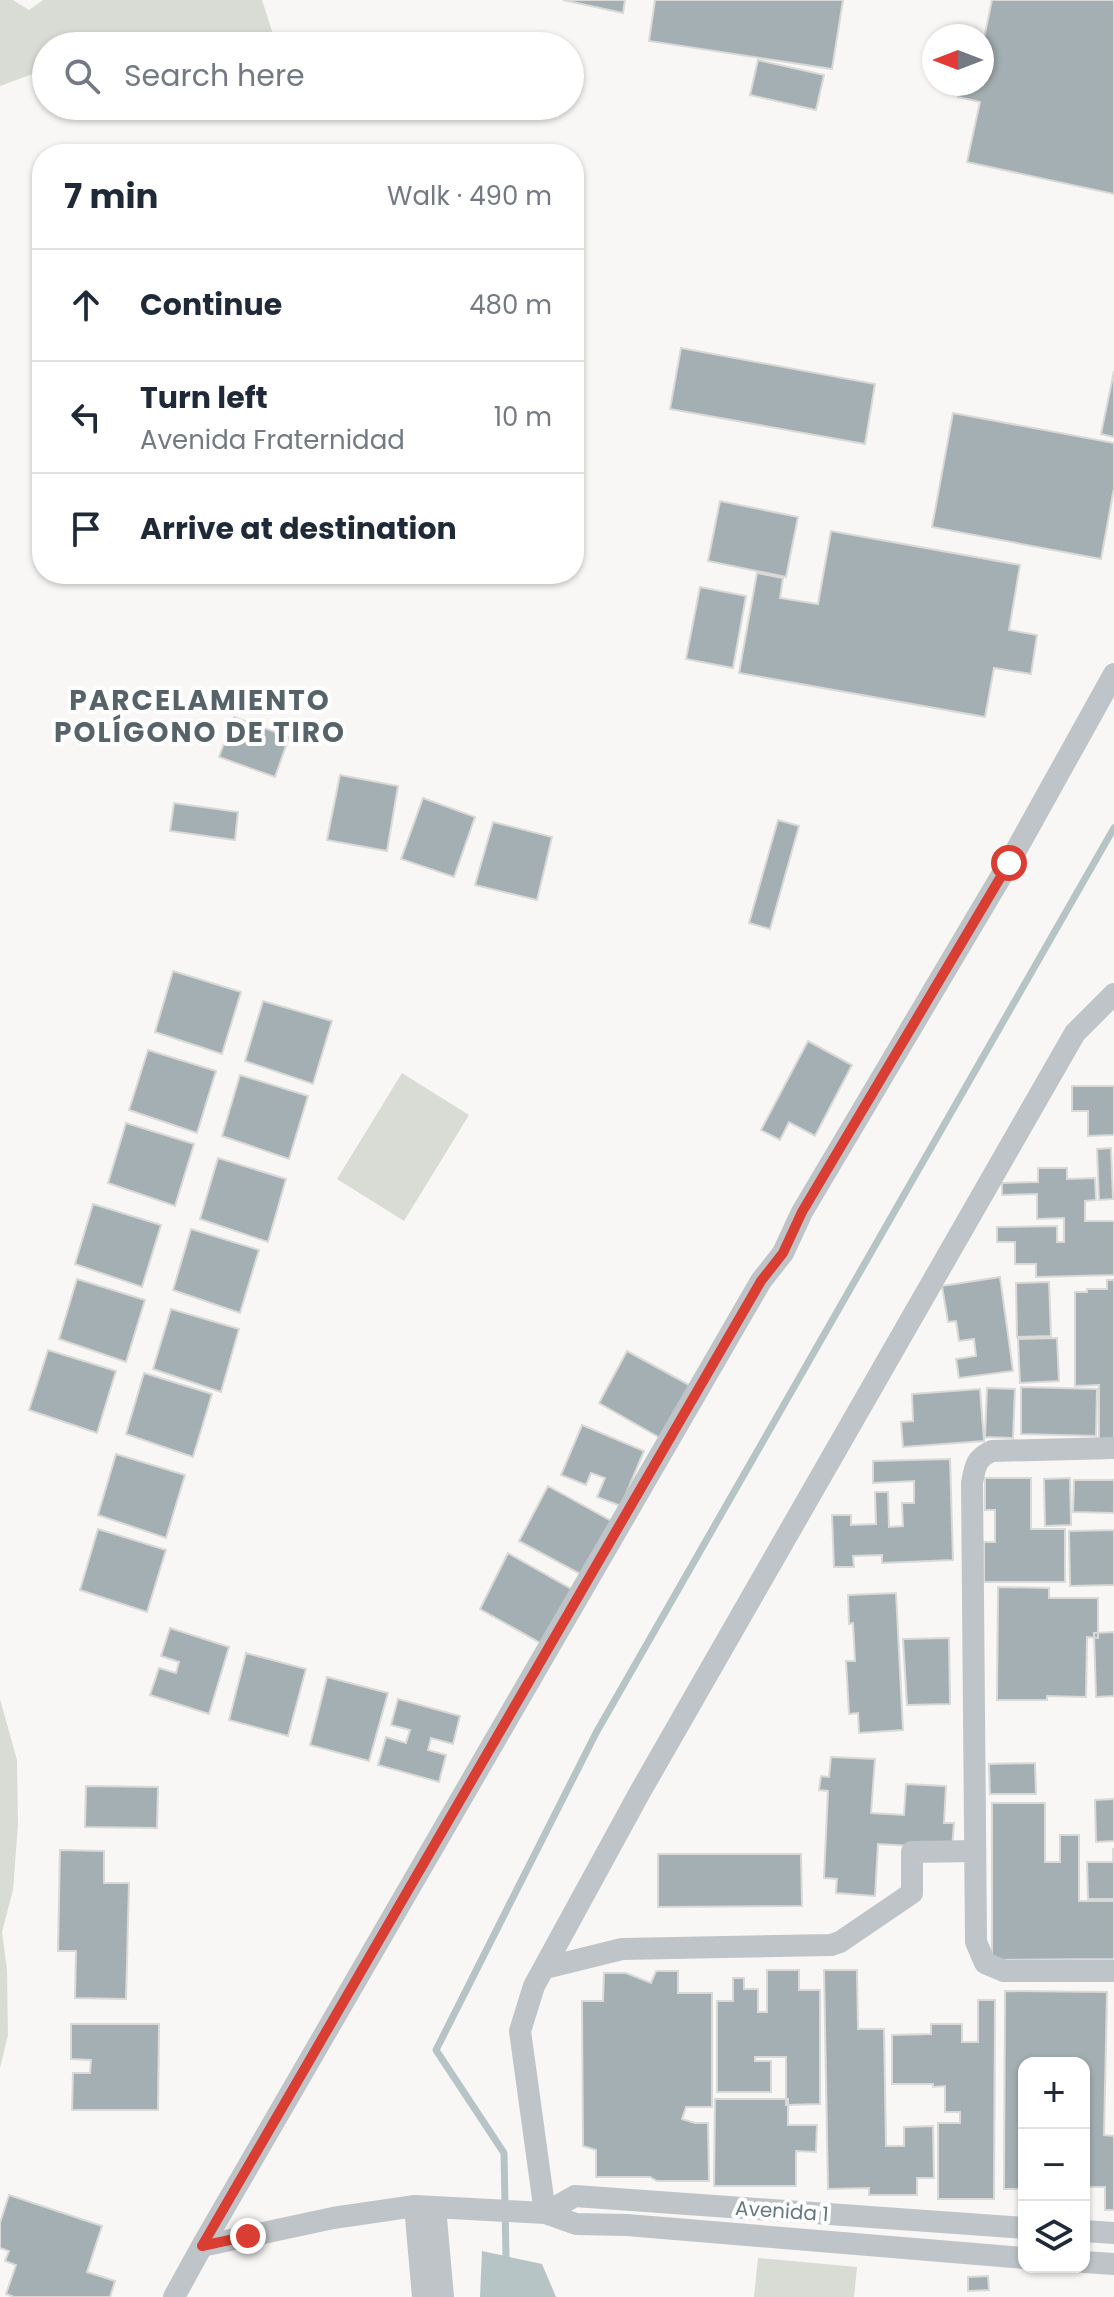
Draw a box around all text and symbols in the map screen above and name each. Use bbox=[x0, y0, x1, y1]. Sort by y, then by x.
north arrow bbox=[922, 24, 994, 96]
search box bbox=[32, 32, 584, 120]
icon: search bbox=[60, 54, 104, 98]
text: Search here bbox=[124, 54, 305, 97]
text: 7 min bbox=[64, 172, 158, 220]
text: Walk · 490 m bbox=[387, 178, 552, 214]
icon: ahead bbox=[64, 283, 108, 327]
text: Continue bbox=[140, 283, 282, 326]
text: 480 m bbox=[469, 287, 552, 323]
text: Turn left bbox=[140, 376, 268, 419]
icon: left bbox=[64, 395, 108, 439]
text: 10 m bbox=[494, 399, 552, 435]
text: Avenida Fraternidad bbox=[140, 422, 405, 458]
icon: arrive bbox=[64, 507, 108, 551]
text: Arrive at destination bbox=[140, 507, 457, 550]
district label: PARCELAMIENTO POLÍGONO DE TIRO bbox=[54, 681, 346, 752]
route start bbox=[991, 845, 1027, 881]
map controls bbox=[1018, 2057, 1090, 2273]
button: + bbox=[1018, 2057, 1090, 2129]
button: − bbox=[1018, 2129, 1090, 2201]
street label: Avenida 1 bbox=[734, 2194, 830, 2228]
button: layers bbox=[1018, 2201, 1090, 2273]
route end bbox=[230, 2218, 266, 2254]

